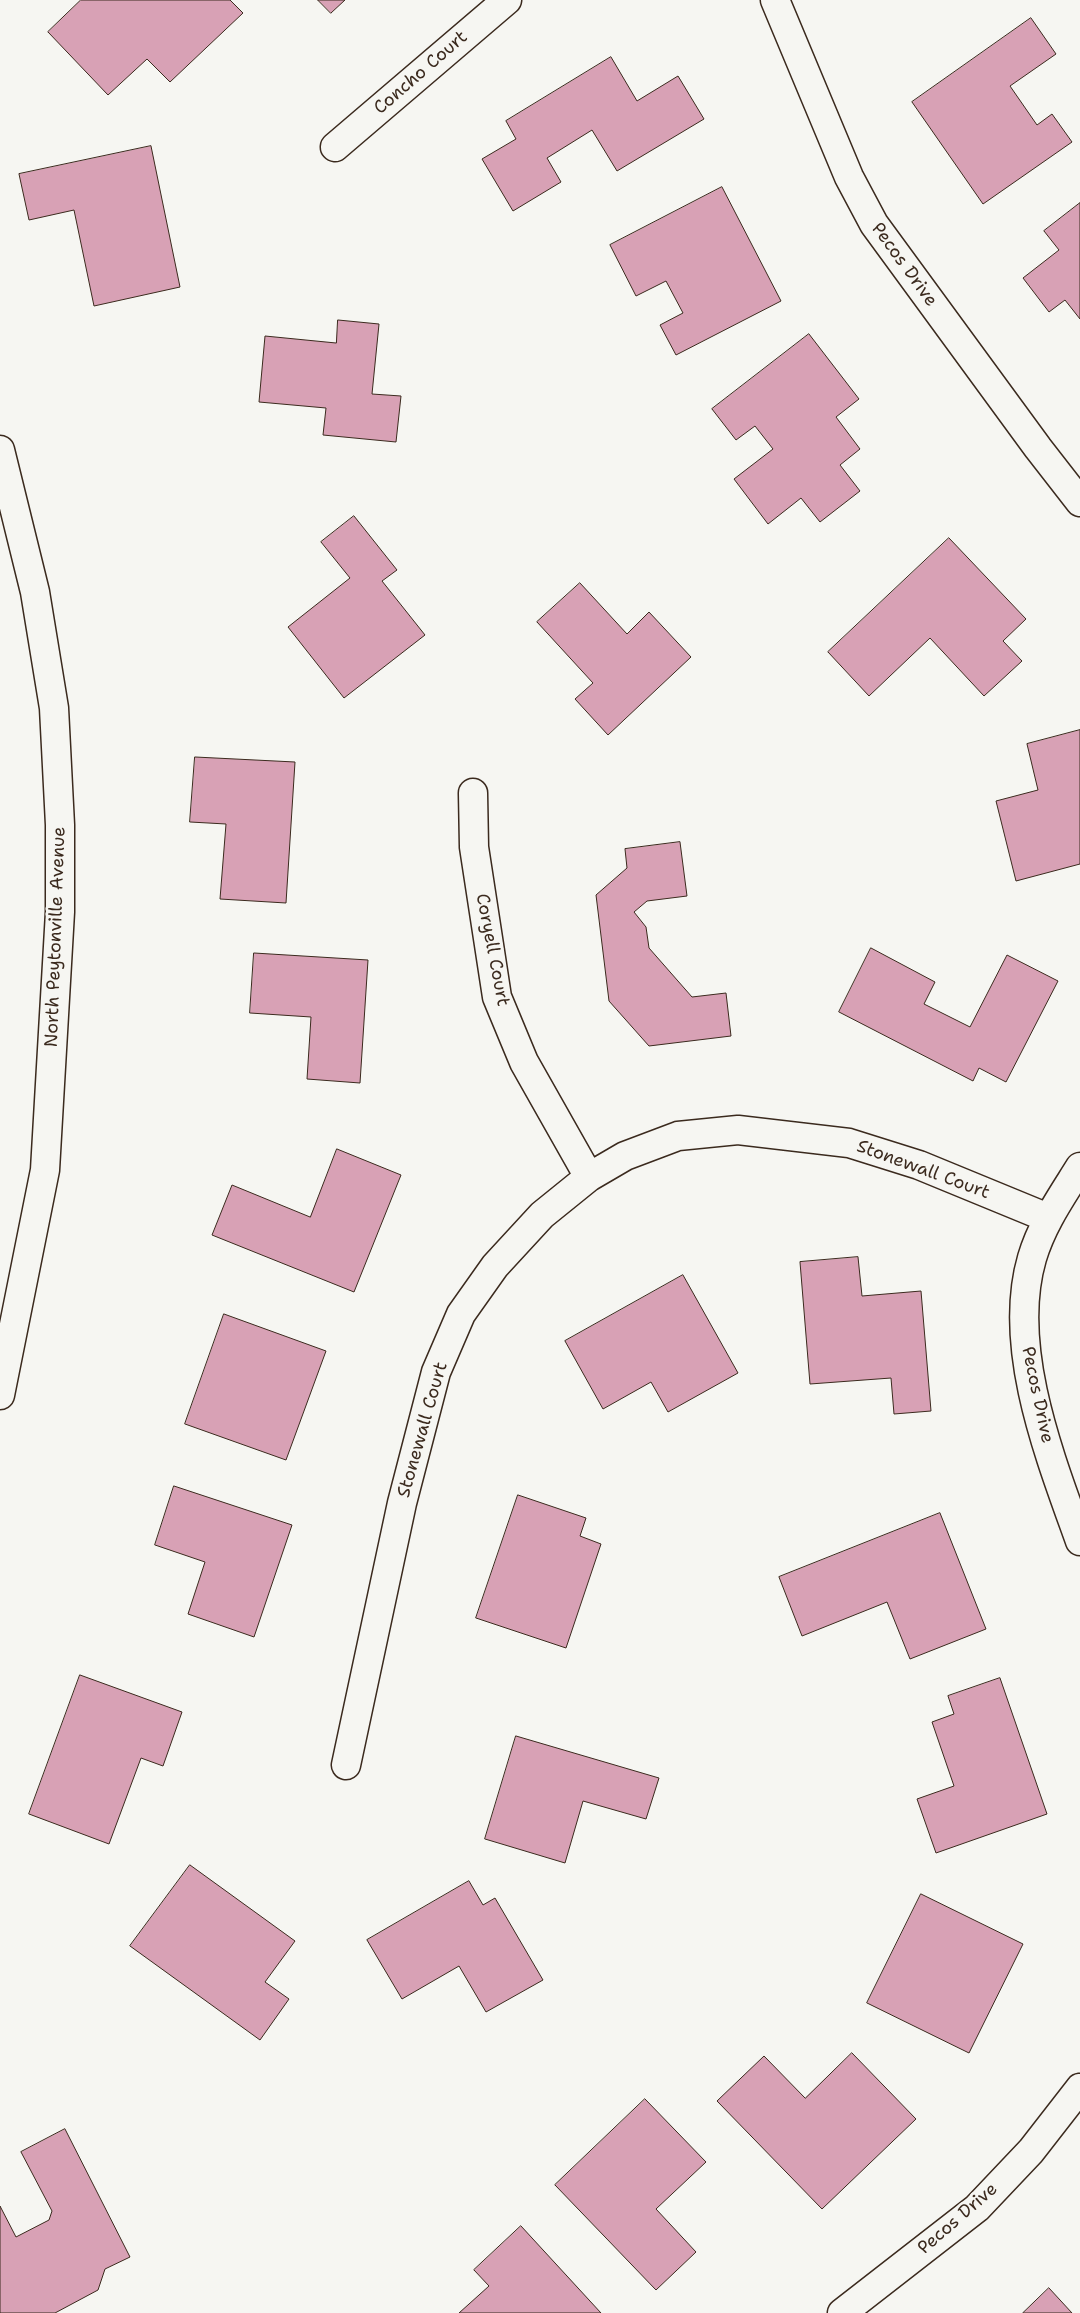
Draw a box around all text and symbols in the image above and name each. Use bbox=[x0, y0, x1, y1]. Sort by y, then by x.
street label: Concho Court bbox=[370, 27, 472, 119]
street label: Pecos Drive bbox=[866, 219, 942, 311]
street label: North Peytonville Avenue bbox=[41, 826, 71, 1048]
street label: Coryell Court bbox=[471, 892, 513, 1008]
street label: Stonewall Court bbox=[854, 1136, 992, 1204]
street label: Pecos Drive bbox=[1016, 1345, 1058, 1445]
street label: Stonewall Court bbox=[393, 1360, 453, 1500]
street label: Pecos Drive bbox=[914, 2179, 1002, 2259]

